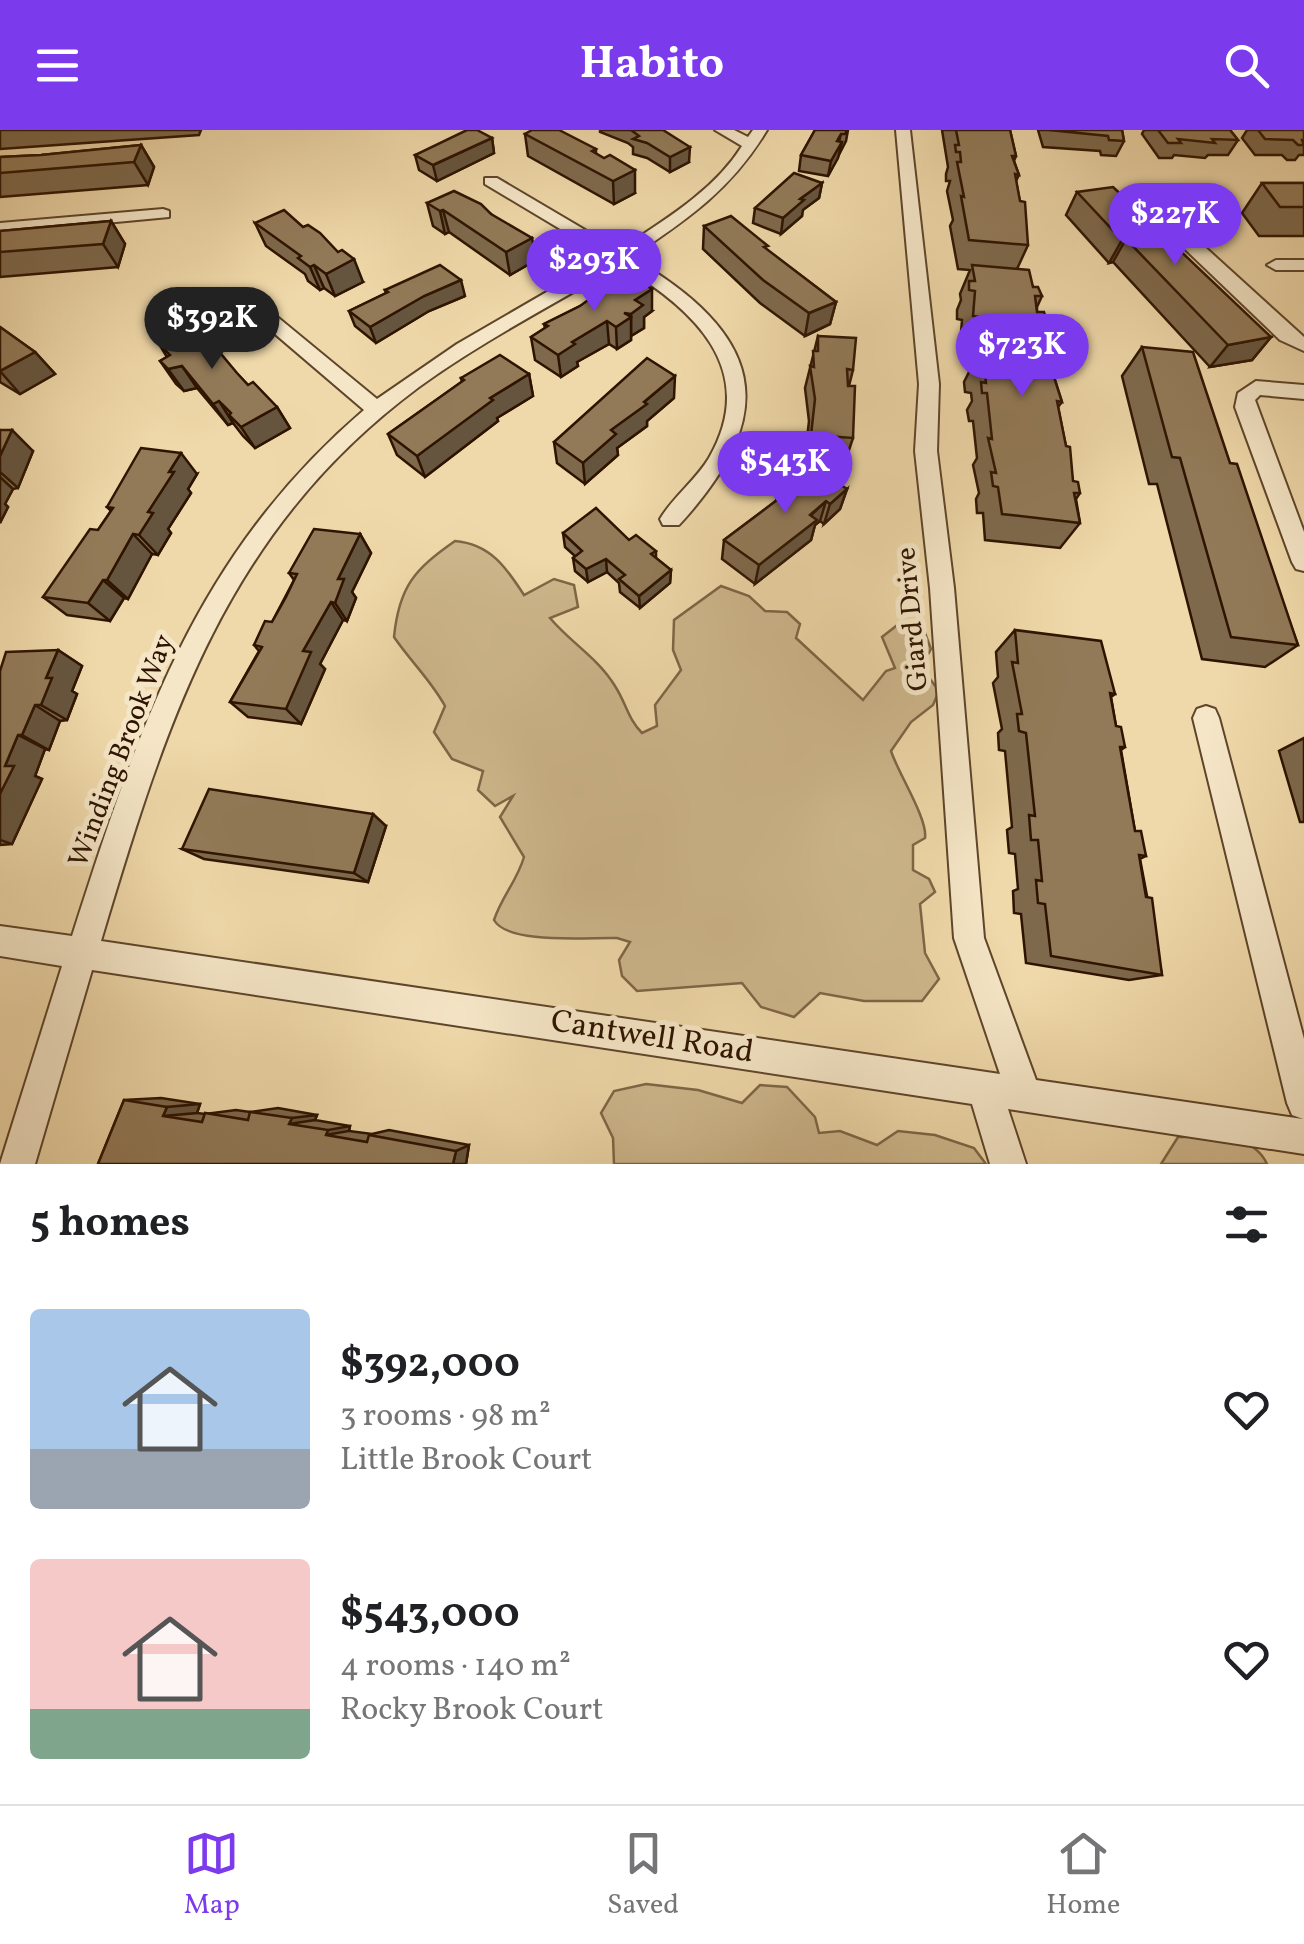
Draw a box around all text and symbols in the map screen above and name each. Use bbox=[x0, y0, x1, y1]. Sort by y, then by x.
text: Habito bbox=[580, 34, 724, 97]
icon: menu bbox=[30, 38, 85, 93]
icon: search bbox=[1219, 38, 1274, 93]
pin: $227K bbox=[1105, 183, 1245, 268]
text: $227K bbox=[1130, 193, 1220, 237]
pin: $293K bbox=[524, 229, 664, 314]
text: $293K bbox=[548, 239, 640, 283]
pin: $392K bbox=[142, 287, 282, 372]
text: $392K bbox=[166, 297, 258, 341]
pin: $723K bbox=[952, 314, 1092, 399]
text: $723K bbox=[978, 324, 1066, 368]
pin: $543K bbox=[715, 431, 855, 516]
text: $543K bbox=[739, 441, 831, 485]
street label: Giard Drive bbox=[887, 545, 939, 693]
street label: Winding Brook Way bbox=[60, 629, 184, 873]
street label: Cantwell Road bbox=[548, 1000, 756, 1076]
text: 5 homes bbox=[30, 1195, 190, 1254]
icon: filters bbox=[1219, 1197, 1274, 1252]
text: $392,000 bbox=[340, 1336, 520, 1395]
icon: home bbox=[110, 1349, 230, 1469]
icon: heart bbox=[1219, 1382, 1274, 1437]
text: 3 rooms · 98 m² bbox=[340, 1395, 551, 1439]
text: Little Brook Court bbox=[340, 1439, 592, 1483]
text: $543,000 bbox=[340, 1586, 520, 1645]
icon: home bbox=[110, 1599, 230, 1719]
icon: heart bbox=[1219, 1632, 1274, 1687]
text: 4 rooms · 140 m² bbox=[340, 1645, 571, 1689]
text: Rocky Brook Court bbox=[340, 1689, 604, 1733]
tab: Map bbox=[184, 1826, 240, 1925]
tab: Saved bbox=[607, 1826, 679, 1925]
tab: Home bbox=[1046, 1826, 1120, 1925]

